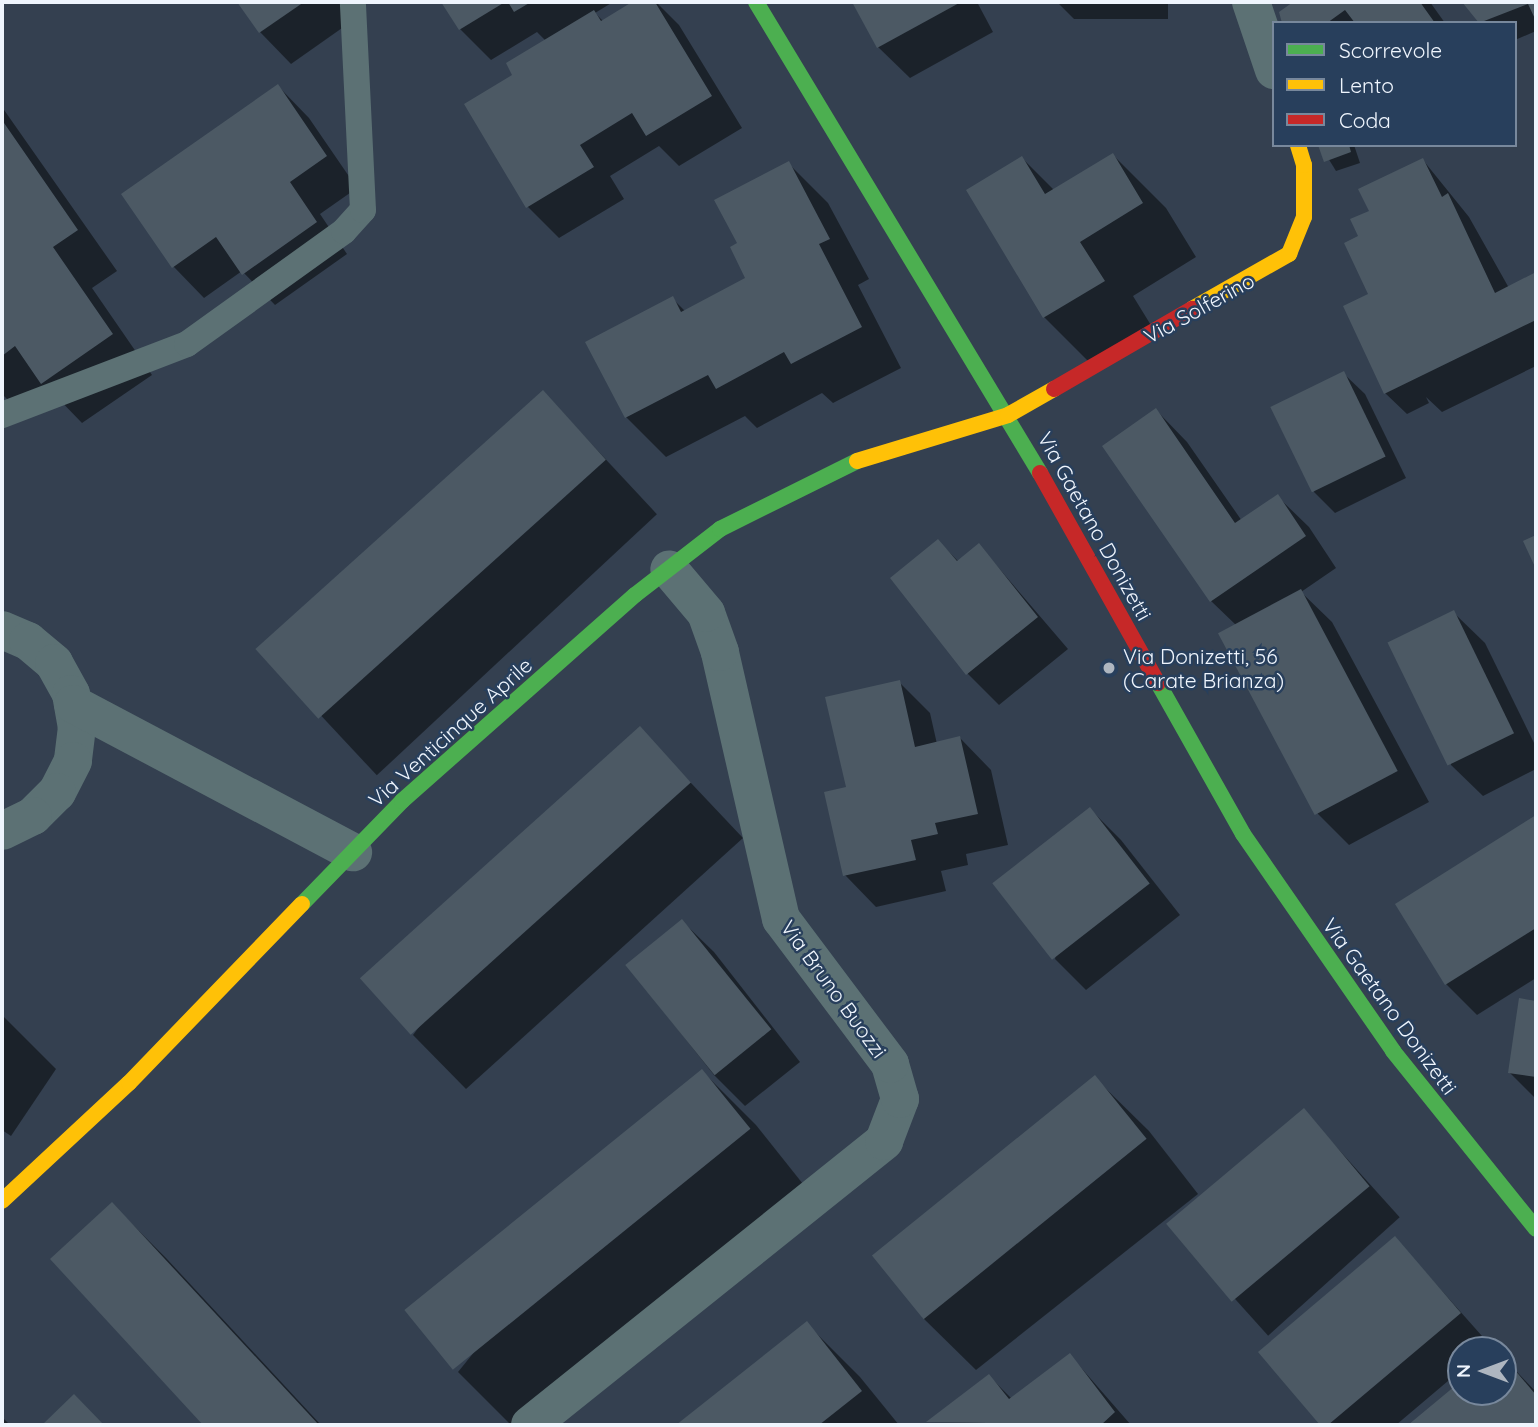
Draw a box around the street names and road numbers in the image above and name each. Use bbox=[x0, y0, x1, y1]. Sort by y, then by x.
street label: Via Solferino bbox=[1139, 267, 1259, 349]
street label: Via Gaetano Donizetti bbox=[1033, 427, 1157, 625]
street label: Via Venticinque Aprile bbox=[363, 652, 537, 812]
street label: Via Gaetano Donizetti bbox=[1318, 913, 1462, 1099]
street label: Via Bruno Buozzi bbox=[776, 915, 892, 1063]

